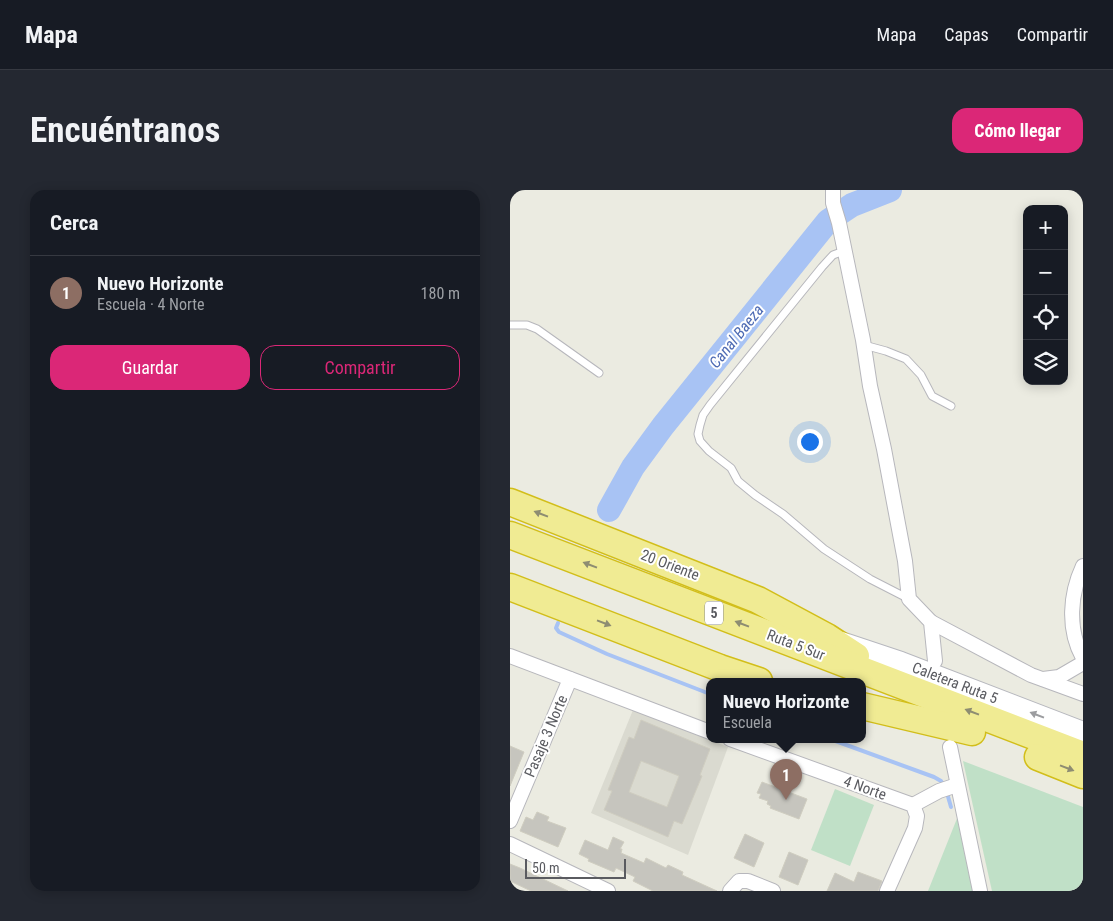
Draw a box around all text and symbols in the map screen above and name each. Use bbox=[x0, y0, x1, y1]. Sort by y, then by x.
text: Mapa bbox=[25, 21, 78, 49]
text: Mapa bbox=[877, 24, 916, 45]
text: Capas bbox=[944, 24, 989, 45]
text: Compartir bbox=[1017, 24, 1088, 45]
button: Cómo llegar bbox=[952, 108, 1083, 153]
text: Encuéntranos bbox=[30, 110, 221, 151]
map controls bbox=[1023, 205, 1068, 385]
button: + bbox=[1023, 205, 1068, 250]
text: Cerca bbox=[50, 211, 98, 235]
button: − bbox=[1023, 250, 1068, 295]
text: Nuevo Horizonte bbox=[97, 272, 224, 295]
text: 1 bbox=[62, 284, 70, 303]
text: 180 m bbox=[421, 284, 460, 303]
text: Escuela · 4 Norte bbox=[97, 295, 204, 314]
button: locate bbox=[1023, 295, 1068, 340]
water label: Canal Baeza bbox=[705, 301, 768, 372]
button: layers bbox=[1023, 340, 1068, 385]
button: Guardar bbox=[50, 345, 250, 390]
button: Compartir bbox=[260, 345, 460, 390]
your location bbox=[797, 429, 823, 455]
one-way arrow bbox=[534, 510, 548, 518]
street label: 20 Oriente bbox=[638, 546, 702, 584]
one-way arrow bbox=[583, 561, 597, 569]
road number: 5 bbox=[705, 602, 723, 624]
one-way arrow bbox=[597, 620, 612, 628]
one-way arrow bbox=[734, 620, 749, 627]
street label: Ruta 5 Sur bbox=[764, 626, 828, 664]
street label: Caletera Ruta 5 bbox=[910, 658, 1000, 708]
popup bbox=[706, 678, 866, 743]
text: Nuevo Horizonte bbox=[723, 690, 849, 713]
street label: Pasaje 3 Norte bbox=[521, 692, 571, 780]
one-way arrow bbox=[965, 708, 979, 716]
one-way arrow bbox=[1029, 711, 1044, 719]
text: Escuela bbox=[723, 713, 772, 732]
pin: 1 bbox=[770, 759, 802, 800]
one-way arrow bbox=[1059, 765, 1074, 773]
street label: 4 Norte bbox=[841, 772, 889, 804]
scale bar bbox=[525, 856, 626, 879]
text: 50 m bbox=[532, 860, 560, 876]

